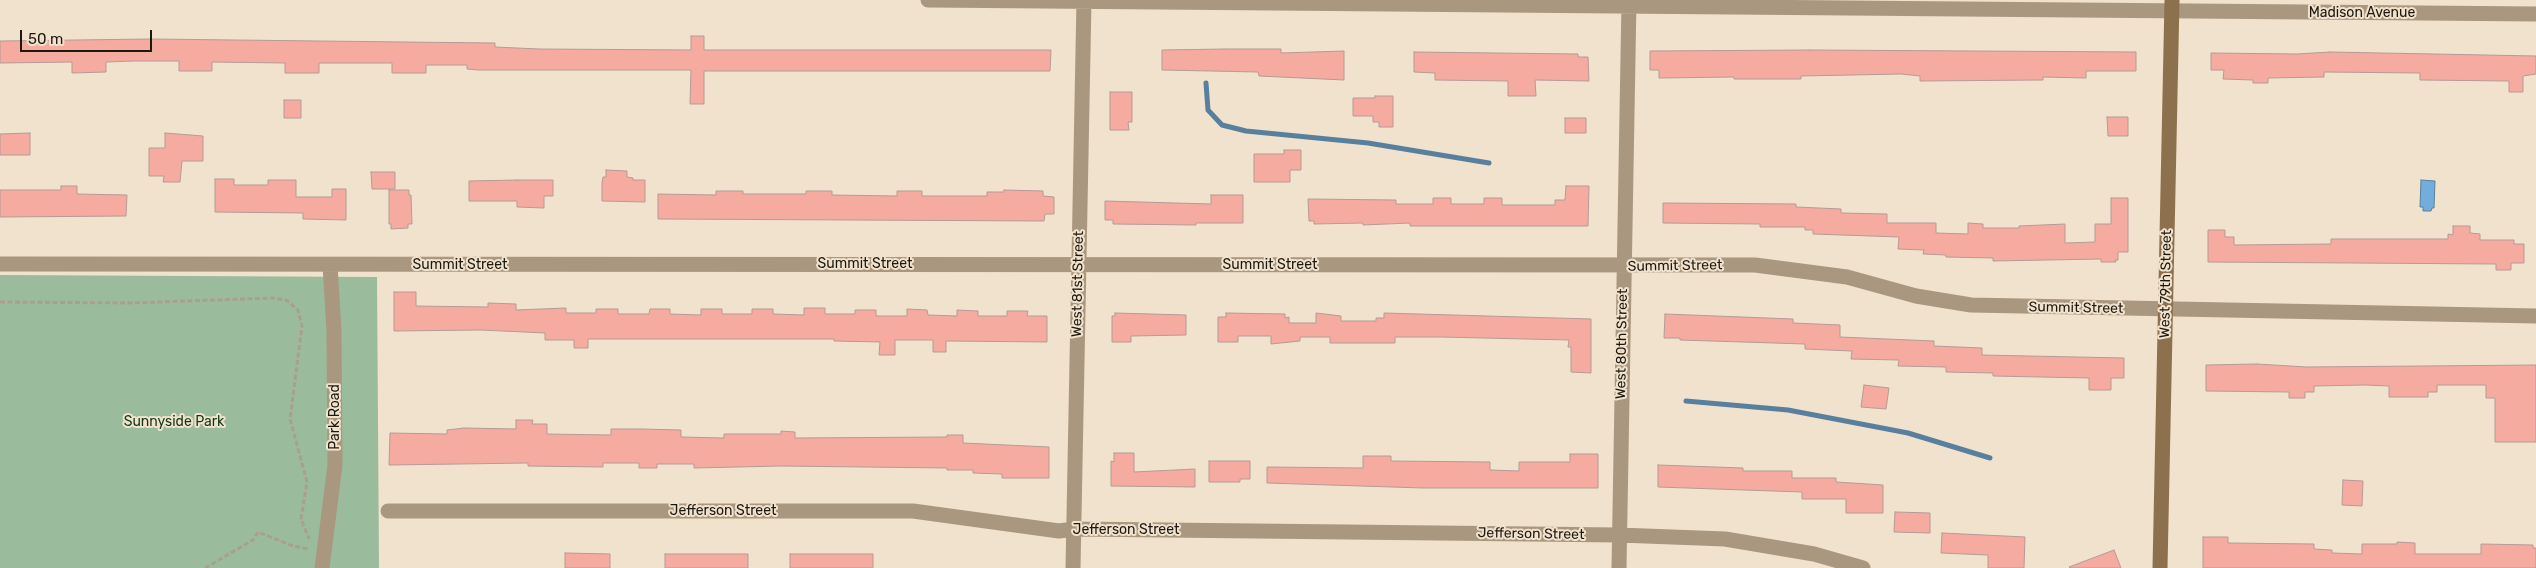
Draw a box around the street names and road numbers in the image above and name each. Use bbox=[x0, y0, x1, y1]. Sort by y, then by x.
street label: Madison Avenue bbox=[2309, 5, 2415, 21]
street label: West 79th Street bbox=[2157, 230, 2175, 338]
street label: West 81st Street bbox=[1069, 231, 1087, 337]
street label: Summit Street bbox=[818, 256, 912, 272]
street label: Summit Street bbox=[413, 257, 507, 273]
street label: Summit Street bbox=[1223, 257, 1317, 273]
street label: Summit Street bbox=[1627, 257, 1723, 275]
street label: West 80th Street bbox=[1613, 289, 1631, 399]
street label: Summit Street bbox=[2028, 299, 2124, 317]
street label: Park Road bbox=[327, 384, 343, 450]
street label: Jefferson Street bbox=[670, 503, 776, 519]
street label: Jefferson Street bbox=[1073, 522, 1179, 538]
street label: Jefferson Street bbox=[1477, 525, 1585, 543]

